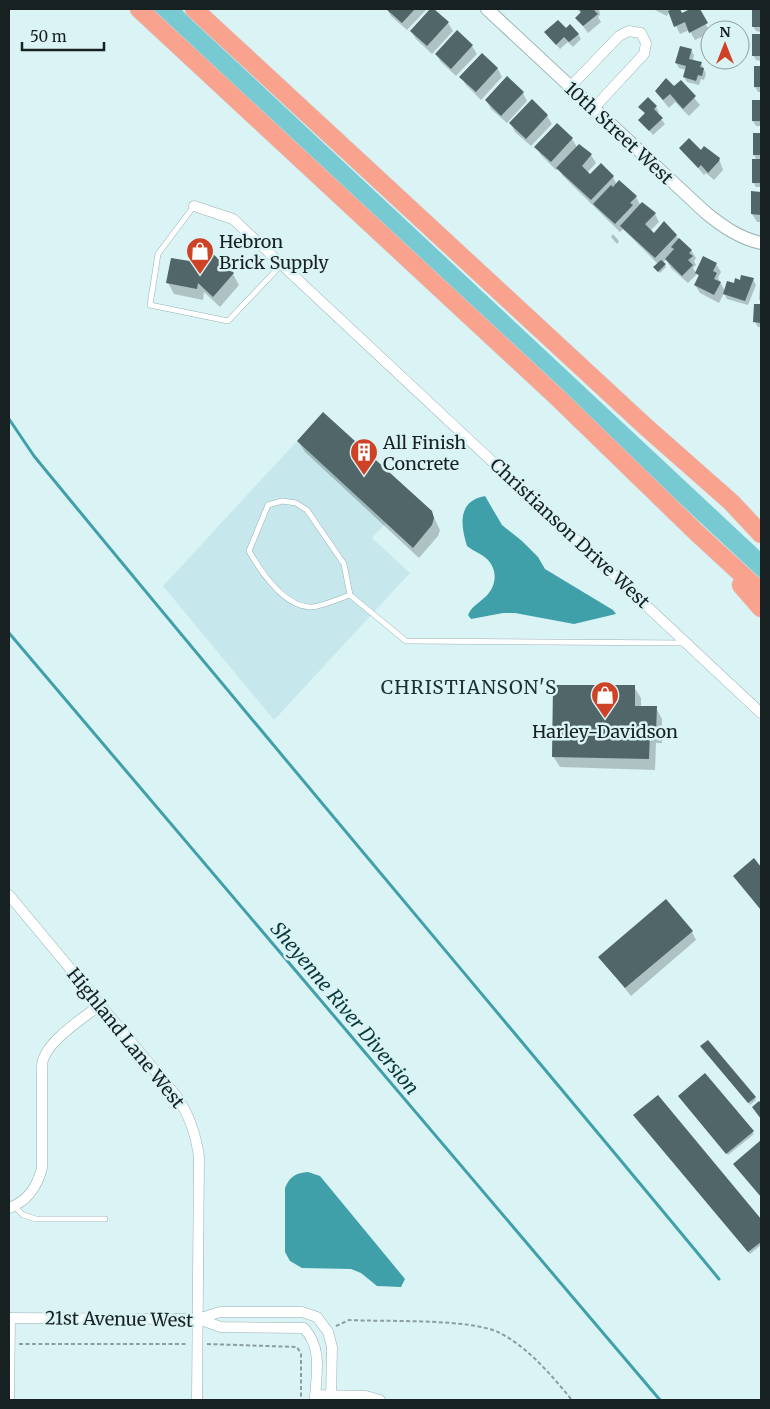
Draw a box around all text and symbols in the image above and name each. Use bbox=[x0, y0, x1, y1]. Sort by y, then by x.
scale bar bbox=[22, 20, 105, 52]
north arrow bbox=[700, 20, 750, 70]
text: N bbox=[719, 23, 731, 41]
text: 50 m bbox=[30, 27, 67, 46]
street label: 10th Street West bbox=[560, 77, 678, 189]
place label: Hebron Brick Supply bbox=[219, 230, 329, 274]
shop icon: Hebron Brick Supply bbox=[185, 236, 215, 275]
place label: All Finish Concrete bbox=[382, 431, 466, 475]
building icon: All Finish Concrete bbox=[349, 437, 379, 476]
street label: Christianson Drive West bbox=[485, 453, 655, 613]
district label: CHRISTIANSON'S bbox=[381, 675, 557, 699]
shop icon: Harley-Davidson bbox=[590, 680, 620, 719]
place label: Harley-Davidson bbox=[532, 720, 678, 743]
water label: Sheyenne River Diversion bbox=[266, 917, 424, 1099]
street label: Highland Lane West bbox=[62, 963, 190, 1113]
street label: 21st Avenue West bbox=[45, 1306, 193, 1332]

